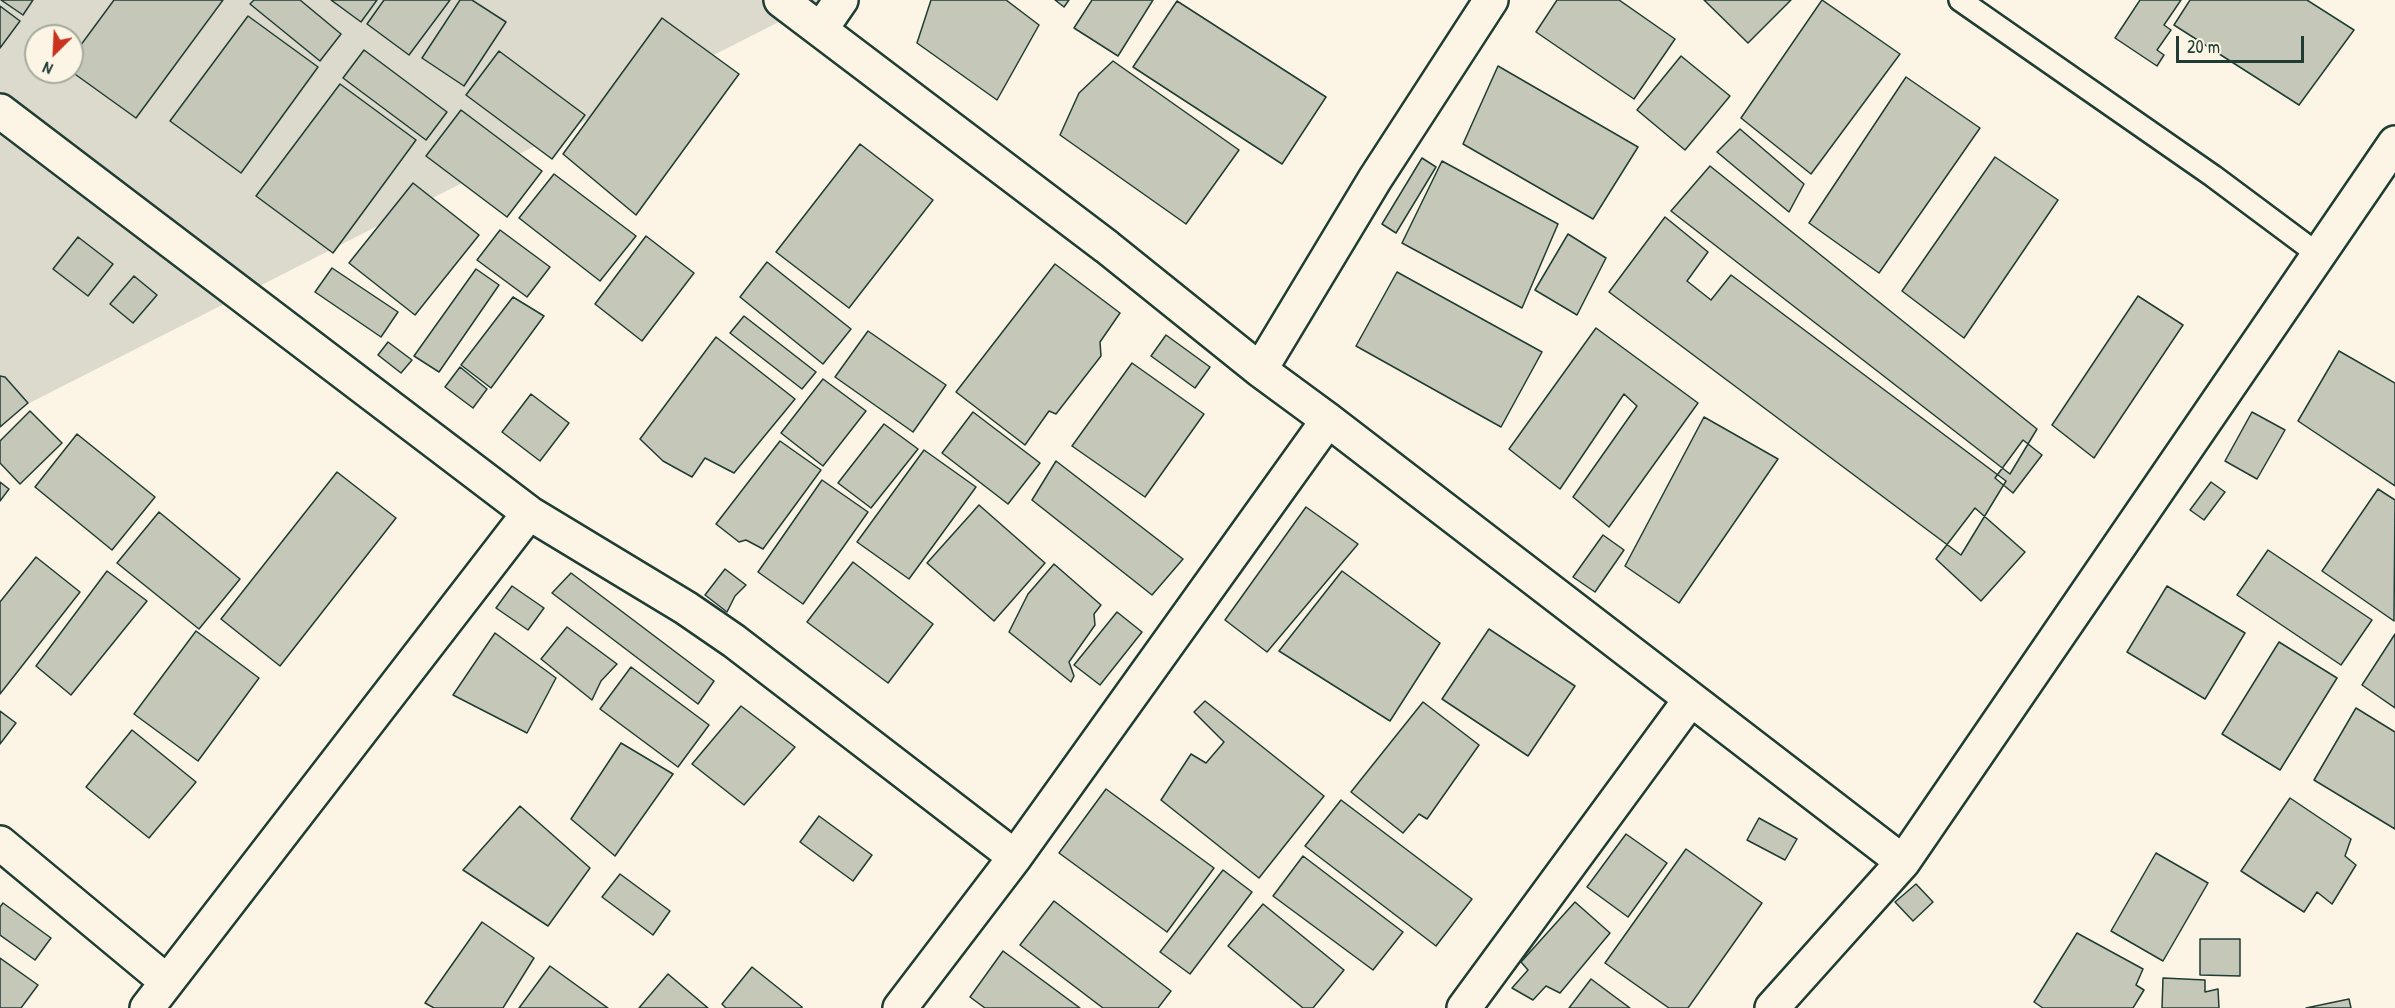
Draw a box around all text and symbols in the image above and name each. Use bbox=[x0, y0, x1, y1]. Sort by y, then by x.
north arrow bbox=[24, 24, 84, 84]
scale bar bbox=[2179, 24, 2306, 62]
text: 20 m bbox=[2187, 34, 2220, 59]
text: N bbox=[39, 57, 56, 80]

